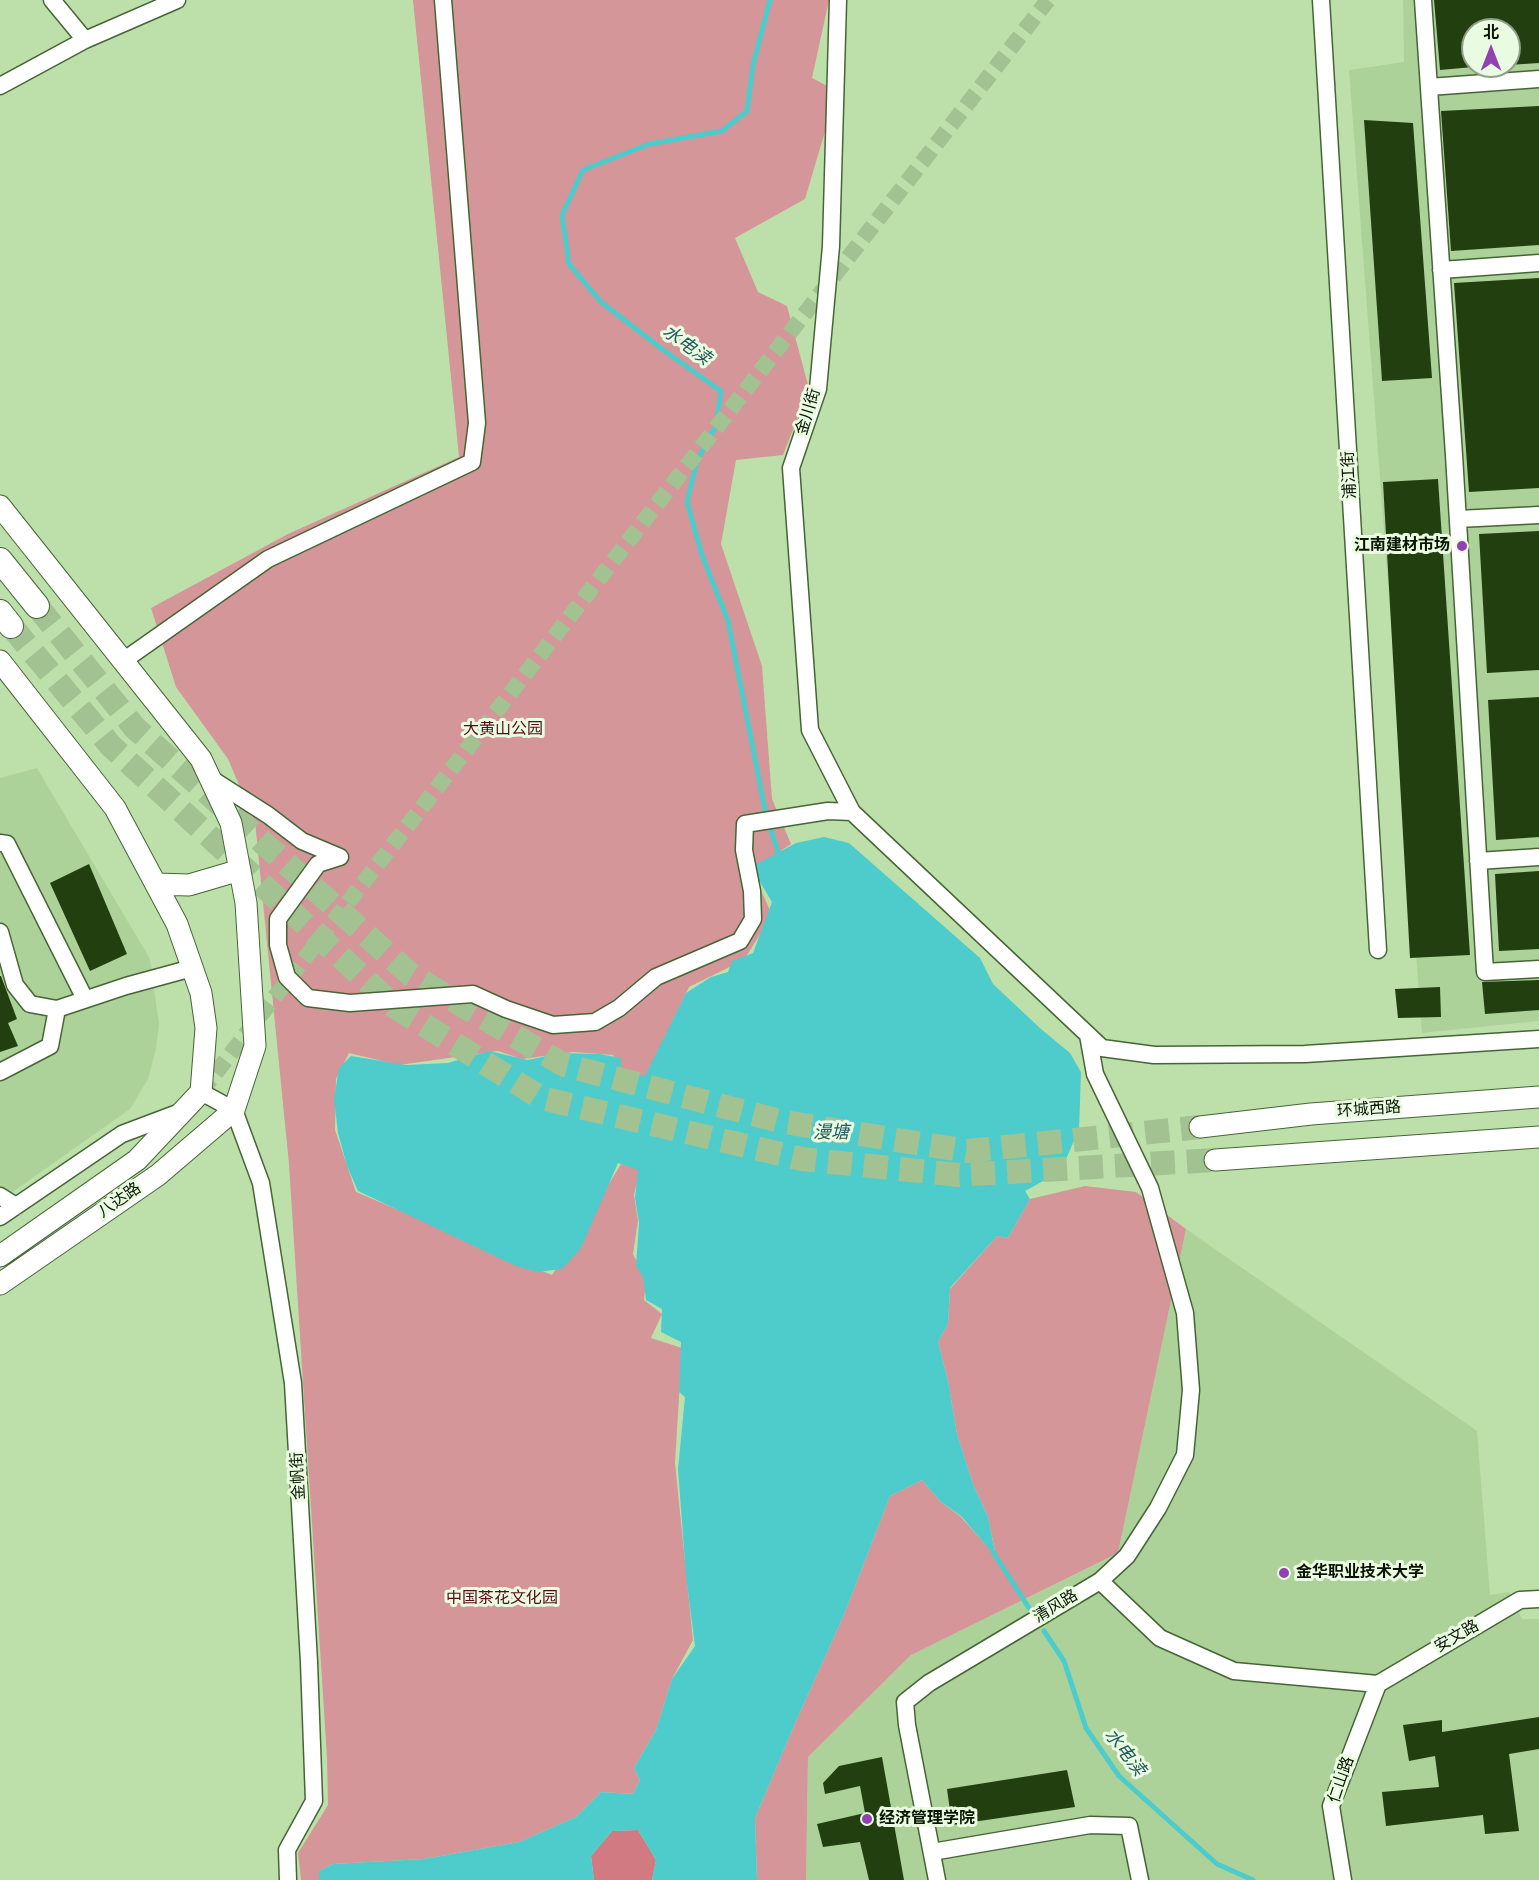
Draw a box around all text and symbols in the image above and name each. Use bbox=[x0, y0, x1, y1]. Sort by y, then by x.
north arrow bbox=[1461, 18, 1521, 78]
text: 北 bbox=[1483, 20, 1499, 44]
water label: 水电渎 bbox=[658, 321, 714, 371]
street label: 金川街 bbox=[793, 386, 825, 438]
street label: 浦江街 bbox=[1339, 451, 1361, 499]
place label: 江南建材市场 bbox=[1354, 536, 1450, 556]
marker: 江南建材市场 bbox=[1455, 539, 1469, 553]
park label: 大黄山公园 bbox=[463, 720, 543, 740]
street label: 环城西路 bbox=[1336, 1098, 1402, 1122]
water label: 漫塘 bbox=[813, 1123, 849, 1145]
street label: 八达路 bbox=[95, 1179, 145, 1223]
street label: 金帆街 bbox=[288, 1452, 310, 1500]
place label: 金华职业技术大学 bbox=[1296, 1563, 1424, 1583]
marker: 金华职业技术大学 bbox=[1277, 1566, 1291, 1580]
street label: 清风路 bbox=[1030, 1586, 1082, 1628]
park label: 中国茶花文化园 bbox=[446, 1589, 558, 1609]
street label: 安文路 bbox=[1431, 1617, 1483, 1657]
water label: 水电渎 bbox=[1099, 1725, 1149, 1781]
street label: 仁山路 bbox=[1325, 1754, 1359, 1806]
place label: 经济管理学院 bbox=[879, 1809, 975, 1829]
marker: 经济管理学院 bbox=[860, 1812, 874, 1826]

